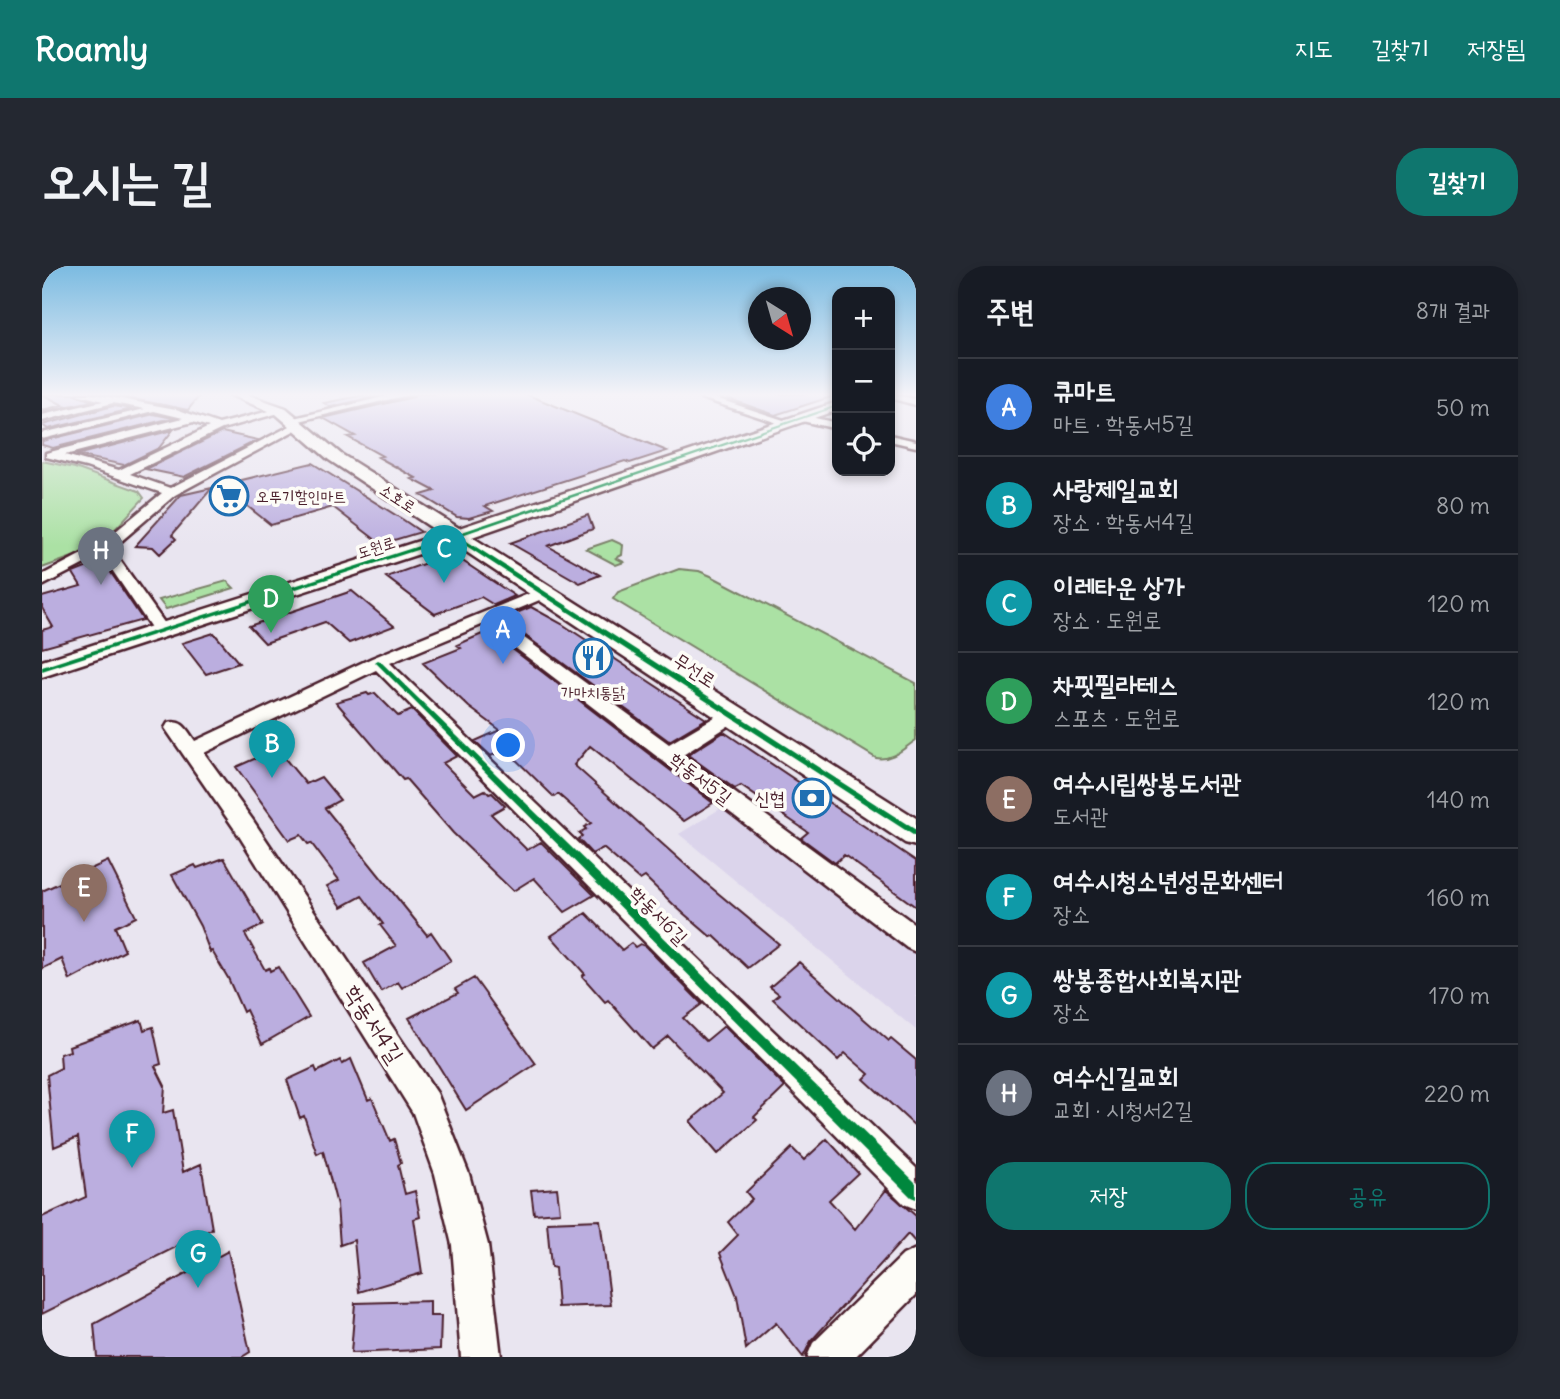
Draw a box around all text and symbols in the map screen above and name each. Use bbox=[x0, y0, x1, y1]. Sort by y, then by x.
text: Roamly bbox=[35, 28, 148, 70]
text: 지도 bbox=[1295, 33, 1333, 63]
text: 길찾기 bbox=[1371, 33, 1429, 63]
text: 저장됨 bbox=[1467, 33, 1525, 63]
button: 길찾기 bbox=[1396, 148, 1518, 216]
text: 오시는 길 bbox=[42, 150, 211, 211]
north arrow bbox=[748, 287, 811, 350]
map controls bbox=[832, 287, 895, 476]
button: + bbox=[832, 287, 895, 350]
text: 주변 bbox=[986, 292, 1034, 330]
text: 8개 결과 bbox=[1416, 296, 1490, 325]
button: − bbox=[832, 350, 895, 413]
text: 큐마트 bbox=[1053, 374, 1116, 407]
text: A bbox=[1002, 393, 1016, 422]
text: 50 m bbox=[1436, 393, 1490, 422]
text: 마트 · 학동서5길 bbox=[1053, 409, 1193, 438]
button: locate bbox=[832, 413, 895, 476]
text: 사랑제일교회 bbox=[1053, 472, 1179, 505]
supermarket icon: 오뚜기할인마트 bbox=[208, 475, 250, 517]
street label: 소호로 bbox=[376, 479, 420, 517]
place label: 오뚜기할인마트 bbox=[256, 486, 346, 506]
text: B bbox=[1001, 491, 1017, 520]
text: 80 m bbox=[1436, 491, 1490, 520]
text: 장소 · 학동서4길 bbox=[1053, 507, 1193, 536]
pin: C bbox=[421, 525, 467, 583]
pin: H bbox=[78, 527, 124, 585]
street label: 도원로 bbox=[355, 532, 397, 562]
text: 이레타운 상가 bbox=[1053, 570, 1185, 603]
pin: D bbox=[248, 575, 294, 633]
text: C bbox=[1001, 589, 1017, 618]
text: 120 m bbox=[1427, 589, 1490, 618]
text: 장소 · 도원로 bbox=[1053, 605, 1162, 634]
pin: A bbox=[480, 606, 526, 664]
restaurant icon: 가마치통닭 bbox=[572, 637, 614, 679]
street label: 무선로 bbox=[669, 647, 721, 693]
text: 차핏필라테스 bbox=[1053, 668, 1179, 701]
place label: 가마치통닭 bbox=[561, 682, 625, 702]
text: D bbox=[1001, 687, 1017, 716]
text: 120 m bbox=[1427, 687, 1490, 716]
text: 스포츠 · 도원로 bbox=[1053, 703, 1180, 732]
pin: B bbox=[249, 720, 295, 778]
your location bbox=[491, 728, 525, 762]
street label: 학동서5길 bbox=[665, 747, 737, 809]
text: 여수시립쌍봉도서관 bbox=[1053, 766, 1241, 799]
bank icon: 신협 bbox=[791, 777, 833, 819]
text: E bbox=[1002, 785, 1016, 814]
text: 140 m bbox=[1427, 785, 1490, 814]
place label: 신협 bbox=[754, 786, 785, 810]
text: 도서관 bbox=[1053, 801, 1109, 830]
pin: E bbox=[61, 864, 107, 922]
text: 여수시청소년성문화센터 bbox=[1053, 864, 1283, 897]
street label: 학동서6길 bbox=[625, 881, 693, 949]
text: F bbox=[1002, 883, 1016, 912]
text: 160 m bbox=[1427, 883, 1490, 912]
text: 장소 bbox=[1053, 899, 1090, 928]
text: 쌍봉종합사회복지관 bbox=[1053, 962, 1241, 995]
street label: 학동서4길 bbox=[338, 979, 410, 1068]
text: G bbox=[1001, 981, 1017, 1010]
text: 170 m bbox=[1429, 981, 1490, 1010]
text: 장소 bbox=[1053, 997, 1090, 1026]
text: 여수신길교회 bbox=[1053, 1060, 1179, 1093]
text: H bbox=[1001, 1079, 1017, 1108]
text: 220 m bbox=[1424, 1079, 1490, 1108]
text: 교회 · 시청서2길 bbox=[1053, 1095, 1193, 1124]
pin: F bbox=[109, 1110, 155, 1168]
button: 저장 bbox=[986, 1162, 1231, 1230]
button: 공유 bbox=[1245, 1162, 1490, 1230]
pin: G bbox=[175, 1230, 221, 1288]

